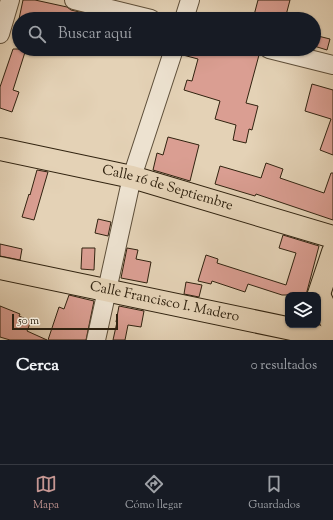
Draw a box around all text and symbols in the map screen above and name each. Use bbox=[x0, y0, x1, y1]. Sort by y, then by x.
search box bbox=[12, 12, 321, 56]
icon: search bbox=[26, 23, 48, 45]
text: Buscar aquí bbox=[58, 24, 132, 45]
street label: Calle 16 de Septiembre bbox=[100, 161, 235, 217]
street label: Calle Francisco I. Madero bbox=[88, 277, 241, 328]
map controls bbox=[285, 292, 321, 328]
button: layers bbox=[285, 292, 321, 328]
scale bar bbox=[12, 312, 118, 331]
text: 50 m bbox=[18, 313, 39, 329]
text: Cerca bbox=[16, 354, 59, 378]
text: 0 resultados bbox=[251, 357, 317, 375]
tab: Mapa bbox=[33, 473, 59, 513]
tab: Cómo llegar bbox=[125, 473, 182, 513]
tab: Guardados bbox=[248, 473, 300, 513]

